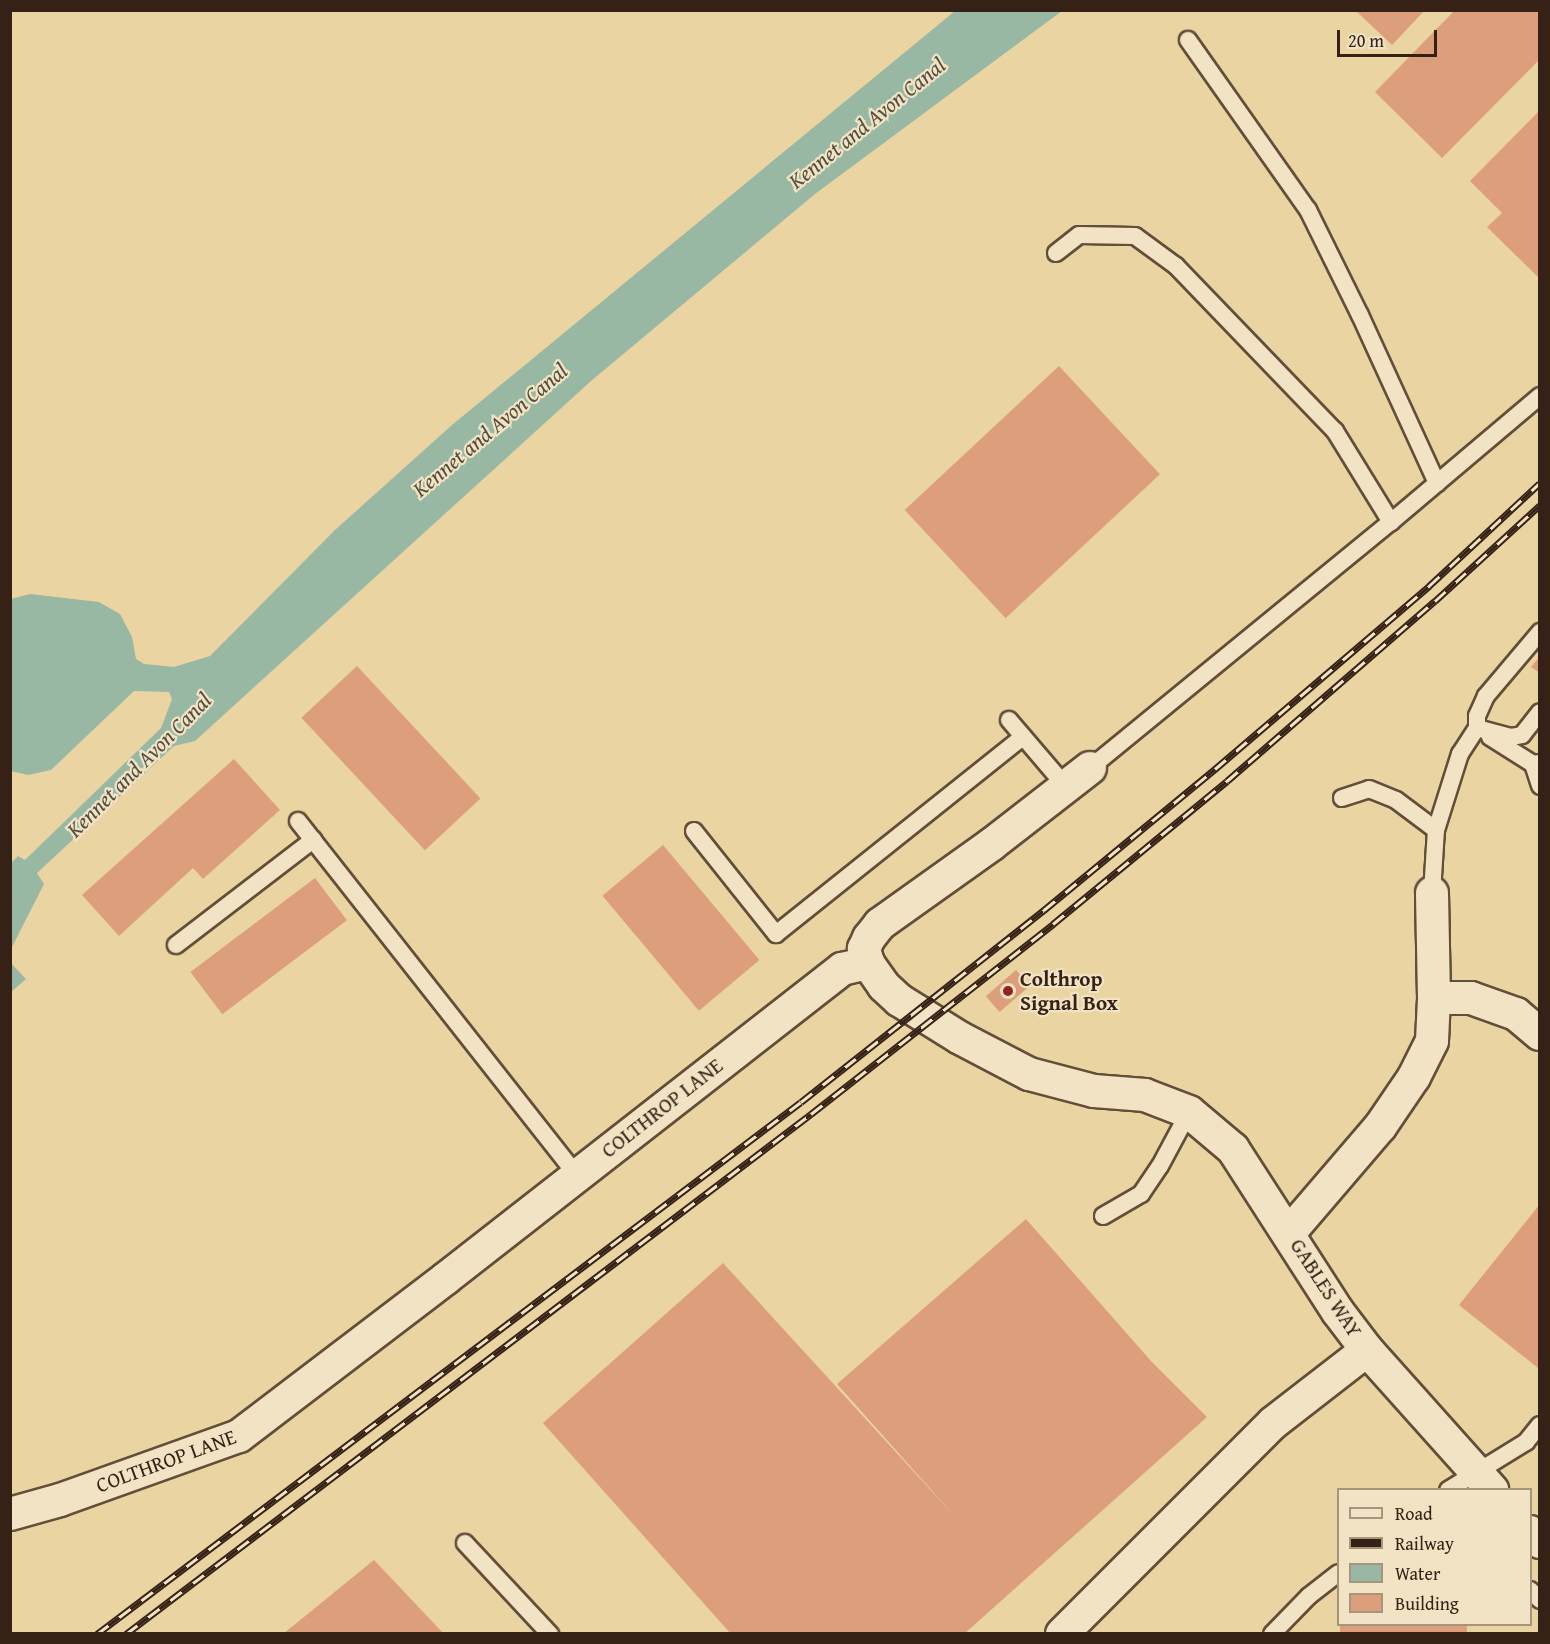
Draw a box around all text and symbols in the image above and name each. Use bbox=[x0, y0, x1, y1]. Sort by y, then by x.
scale bar bbox=[1340, 18, 1440, 56]
text: 20 m bbox=[1348, 27, 1384, 54]
water label: Kennet and Avon Canal bbox=[783, 52, 951, 194]
water label: Kennet and Avon Canal bbox=[407, 358, 573, 502]
water label: Kennet and Avon Canal bbox=[61, 687, 217, 843]
place label: Colthrop Signal Box bbox=[1020, 966, 1118, 1016]
marker: Colthrop Signal Box bbox=[1001, 984, 1015, 998]
street label: COLTHROP LANE bbox=[596, 1053, 728, 1163]
street label: GABLES WAY bbox=[1285, 1234, 1367, 1342]
street label: COLTHROP LANE bbox=[93, 1424, 239, 1498]
legend bbox=[1337, 1488, 1532, 1626]
text: Road bbox=[1395, 1500, 1433, 1527]
text: Railway bbox=[1395, 1530, 1454, 1557]
text: Water bbox=[1395, 1560, 1440, 1587]
text: Building bbox=[1395, 1590, 1459, 1617]

